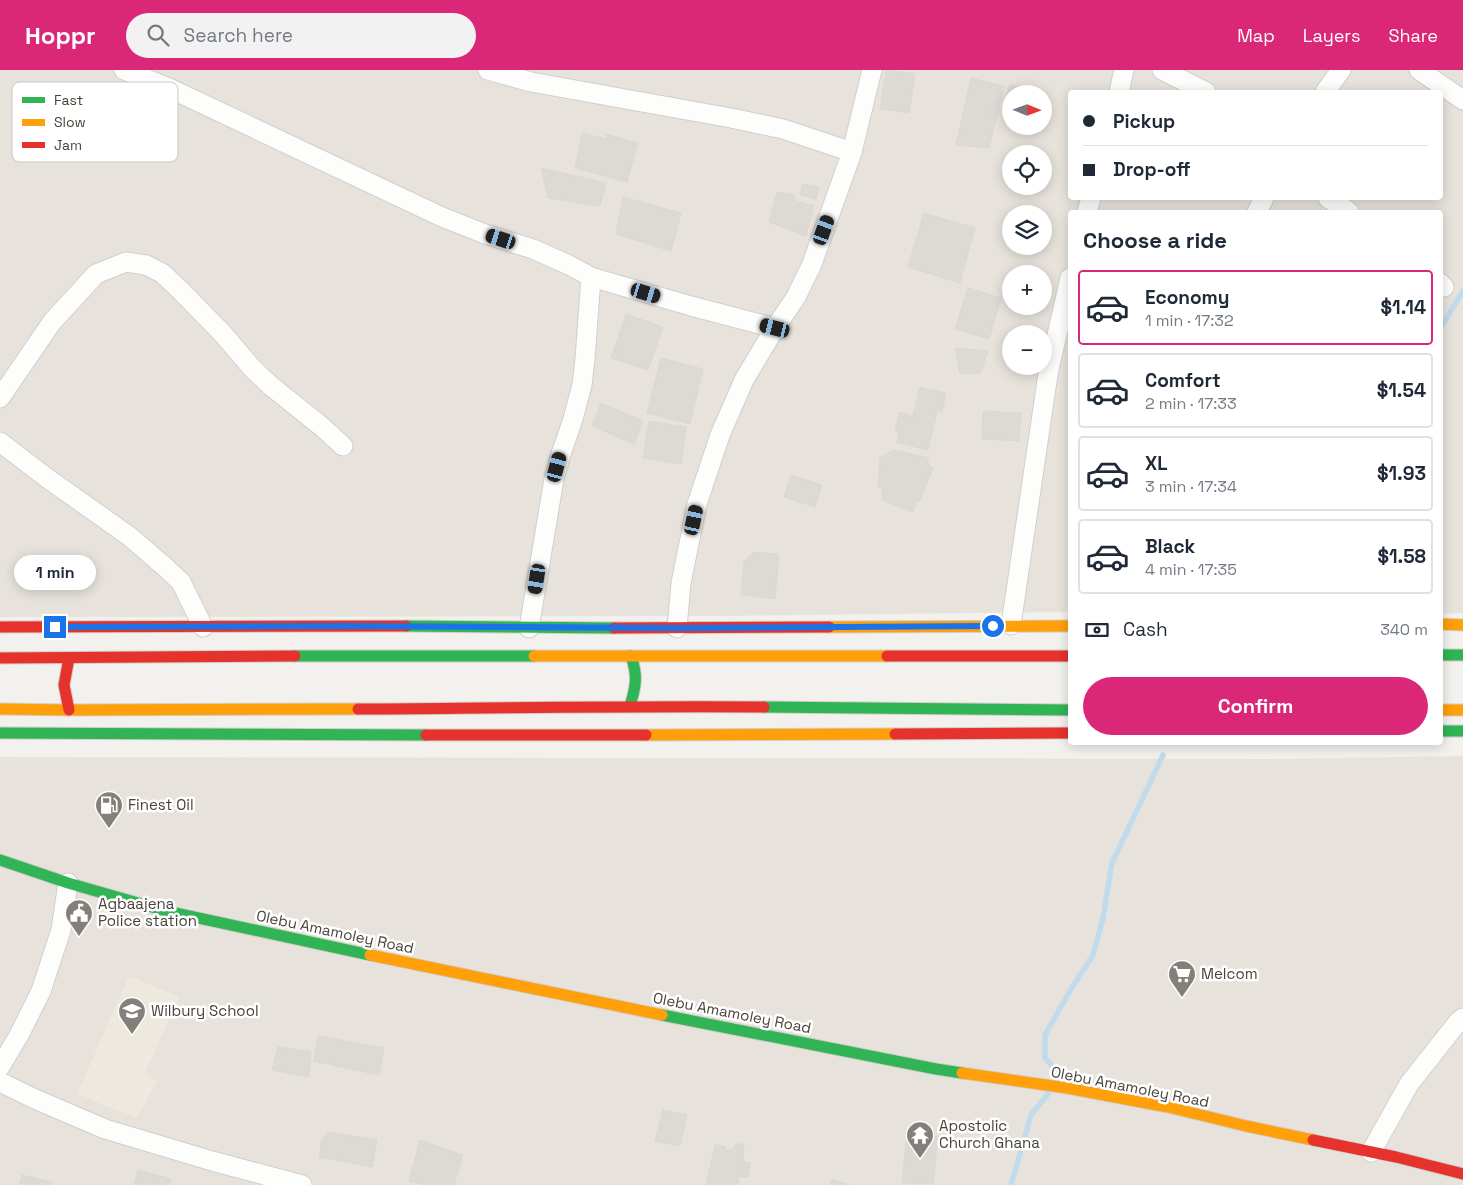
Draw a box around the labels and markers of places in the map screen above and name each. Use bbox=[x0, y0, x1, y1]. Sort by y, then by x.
fuel station icon: Finest Oil bbox=[94, 790, 124, 829]
place label: Finest Oil bbox=[128, 795, 194, 814]
place label: Agbaajena Police station bbox=[98, 894, 197, 930]
public building icon: Agbaajena Police station bbox=[64, 898, 94, 937]
supermarket icon: Melcom bbox=[1167, 959, 1197, 998]
place label: Melcom bbox=[1201, 964, 1258, 983]
school or university icon: Wilbury School bbox=[117, 996, 147, 1035]
place label: Wilbury School bbox=[151, 1001, 259, 1020]
place label: Apostolic Church Ghana bbox=[939, 1116, 1040, 1152]
temple icon: Apostolic Church Ghana bbox=[905, 1120, 935, 1159]

